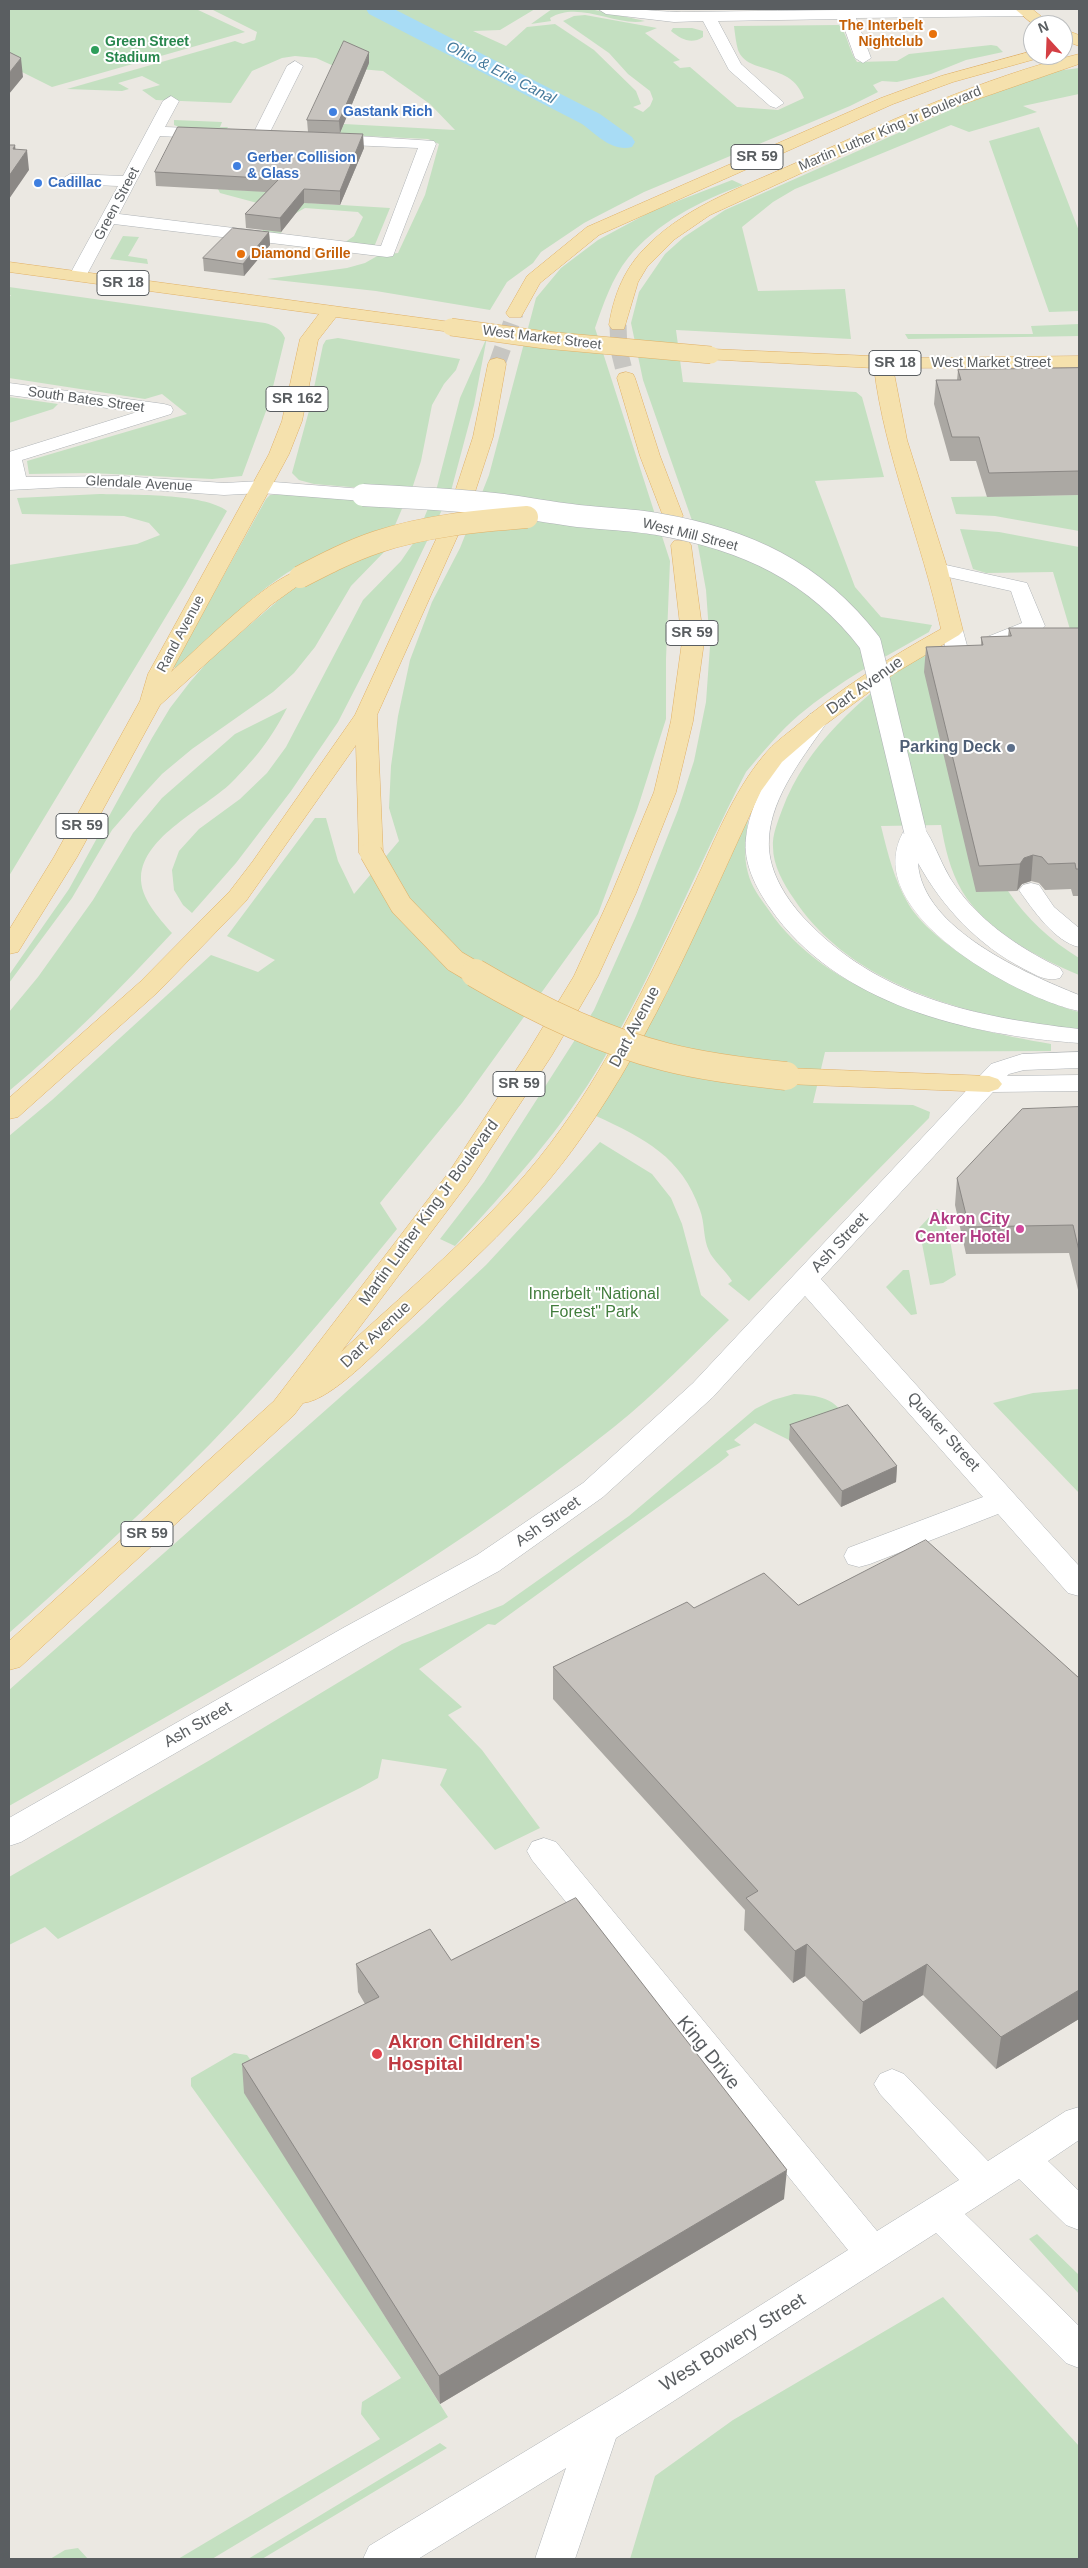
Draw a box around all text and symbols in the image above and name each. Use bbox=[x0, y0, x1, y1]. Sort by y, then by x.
north arrow bbox=[1023, 15, 1073, 65]
place label: The Interbelt Nightclub bbox=[839, 18, 923, 50]
text: N bbox=[1036, 18, 1051, 36]
marker: The Interbelt Nightclub bbox=[927, 28, 939, 40]
place label: Green Street Stadium bbox=[105, 34, 189, 66]
water label: Ohio & Erie Canal bbox=[443, 38, 559, 108]
marker: Green Street Stadium bbox=[89, 44, 101, 56]
street label: Martin Luther King Jr Boulevard bbox=[796, 83, 984, 175]
place label: Gastank Rich bbox=[343, 104, 432, 120]
marker: Gastank Rich bbox=[327, 106, 339, 118]
road number: SR 59 bbox=[731, 144, 783, 170]
place label: Gerber Collision & Glass bbox=[247, 150, 356, 182]
marker: Gerber Collision & Glass bbox=[231, 160, 243, 172]
street label: Green Street bbox=[91, 165, 143, 243]
place label: Cadillac bbox=[48, 175, 102, 191]
marker: Cadillac bbox=[32, 177, 44, 189]
place label: Diamond Grille bbox=[251, 246, 351, 262]
marker: Diamond Grille bbox=[235, 248, 247, 260]
road number: SR 18 bbox=[97, 270, 149, 296]
street label: West Market Street bbox=[482, 322, 602, 354]
road number: SR 18 bbox=[869, 350, 921, 376]
street label: West Market Street bbox=[931, 355, 1051, 371]
street label: South Bates Street bbox=[27, 384, 145, 416]
road number: SR 162 bbox=[266, 386, 328, 412]
street label: Glendale Avenue bbox=[85, 473, 193, 495]
street label: West Mill Street bbox=[641, 515, 739, 555]
street label: Rand Avenue bbox=[154, 593, 208, 675]
road number: SR 59 bbox=[666, 620, 718, 646]
street label: Dart Avenue bbox=[823, 653, 907, 719]
place label: Parking Deck bbox=[900, 738, 1001, 758]
marker: Parking Deck bbox=[1005, 742, 1017, 754]
road number: SR 59 bbox=[56, 814, 108, 838]
street label: Dart Avenue bbox=[606, 983, 664, 1071]
road number: SR 59 bbox=[493, 1072, 545, 1096]
street label: Martin Luther King Jr Boulevard bbox=[355, 1116, 503, 1310]
street label: Ash Street bbox=[808, 1209, 872, 1277]
place label: Akron City Center Hotel bbox=[915, 1210, 1010, 1248]
marker: Akron City Center Hotel bbox=[1014, 1223, 1026, 1235]
park label: Innerbelt "National Forest" Park bbox=[528, 1285, 660, 1323]
street label: Dart Avenue bbox=[337, 1298, 415, 1372]
street label: Quaker Street bbox=[903, 1389, 983, 1475]
street label: Ash Street bbox=[512, 1493, 584, 1551]
road number: SR 59 bbox=[121, 1522, 173, 1546]
street label: Ash Street bbox=[161, 1698, 235, 1752]
street label: King Drive bbox=[672, 2012, 744, 2094]
place label: Akron Children's Hospital bbox=[388, 2032, 540, 2076]
marker: Akron Children's Hospital bbox=[370, 2047, 384, 2061]
street label: West Bowery Street bbox=[656, 2289, 810, 2397]

